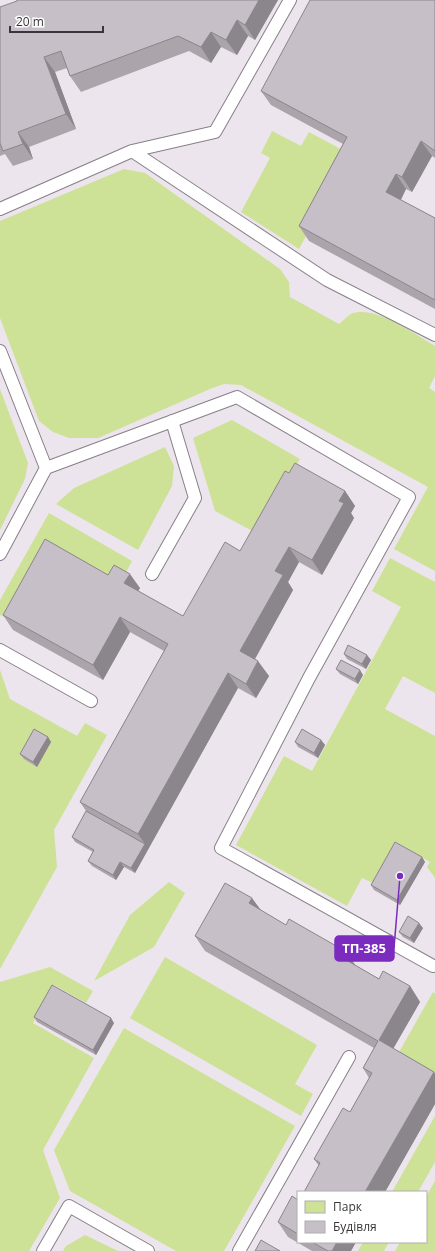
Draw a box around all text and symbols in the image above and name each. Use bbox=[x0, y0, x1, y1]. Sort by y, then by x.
scale bar bbox=[10, 8, 103, 34]
text: 20 m bbox=[16, 13, 44, 30]
callout: ТП-385 bbox=[335, 936, 394, 961]
text: ТП-385 bbox=[342, 939, 386, 957]
legend bbox=[297, 1191, 427, 1243]
text: Парк bbox=[333, 1198, 363, 1215]
text: Будівля bbox=[333, 1218, 377, 1235]

